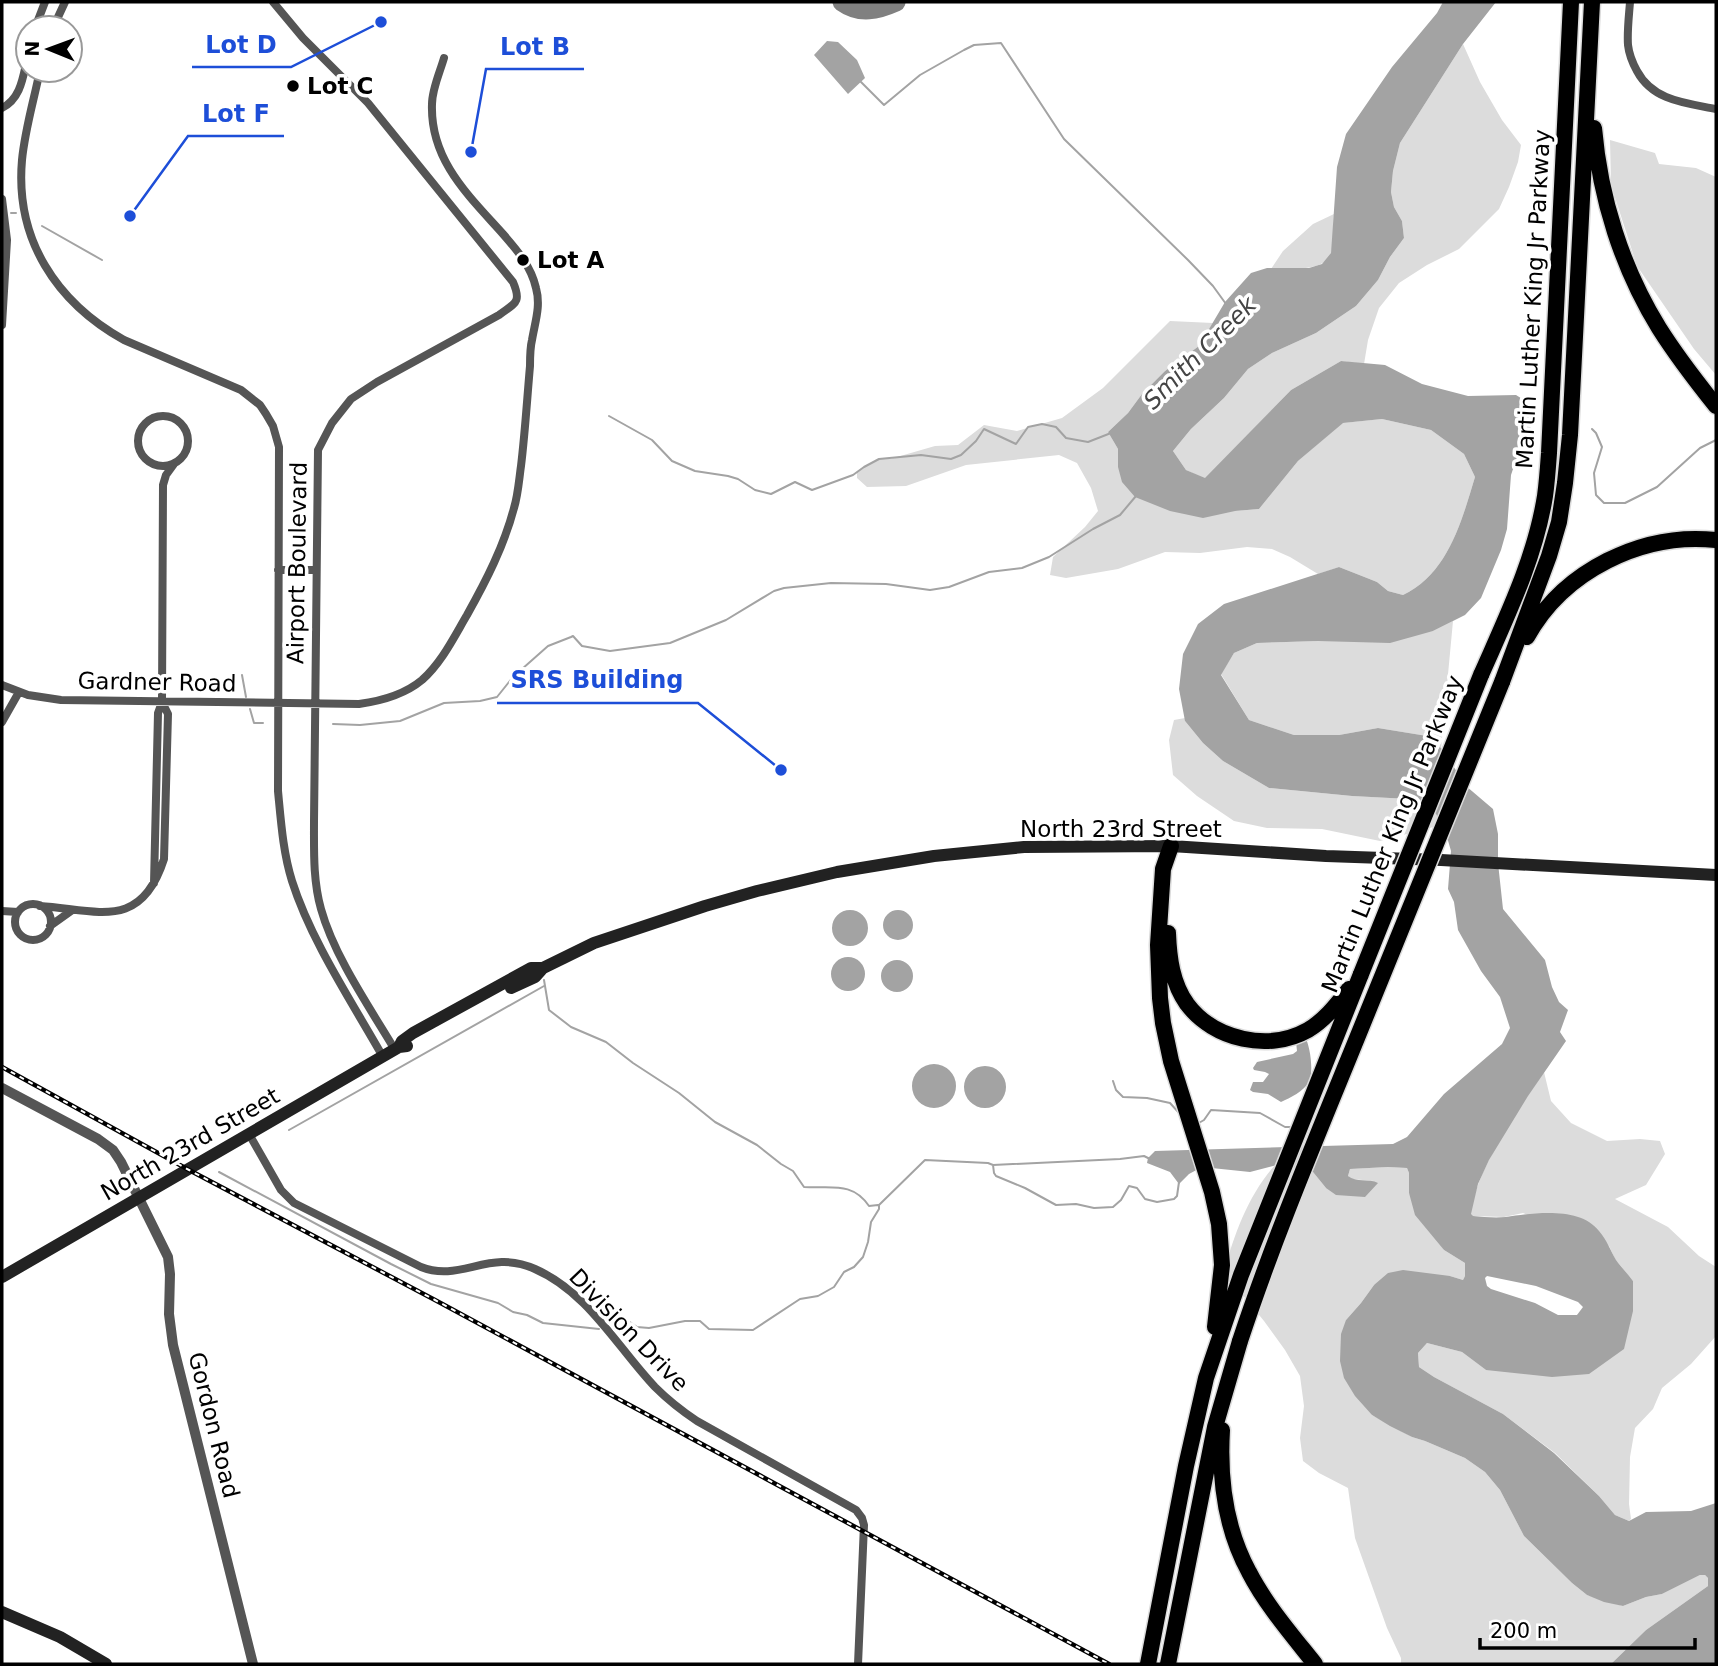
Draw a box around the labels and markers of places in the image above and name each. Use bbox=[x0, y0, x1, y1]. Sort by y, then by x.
callout: Lot D bbox=[192, 22, 291, 67]
callout: Lot B bbox=[486, 24, 584, 69]
place label: Lot C bbox=[307, 73, 373, 99]
marker: Lot C bbox=[285, 78, 301, 94]
callout: Lot F bbox=[188, 91, 284, 136]
place label: Lot A bbox=[537, 247, 604, 273]
marker: Lot A bbox=[515, 252, 531, 268]
callout: SRS Building bbox=[497, 658, 698, 703]

